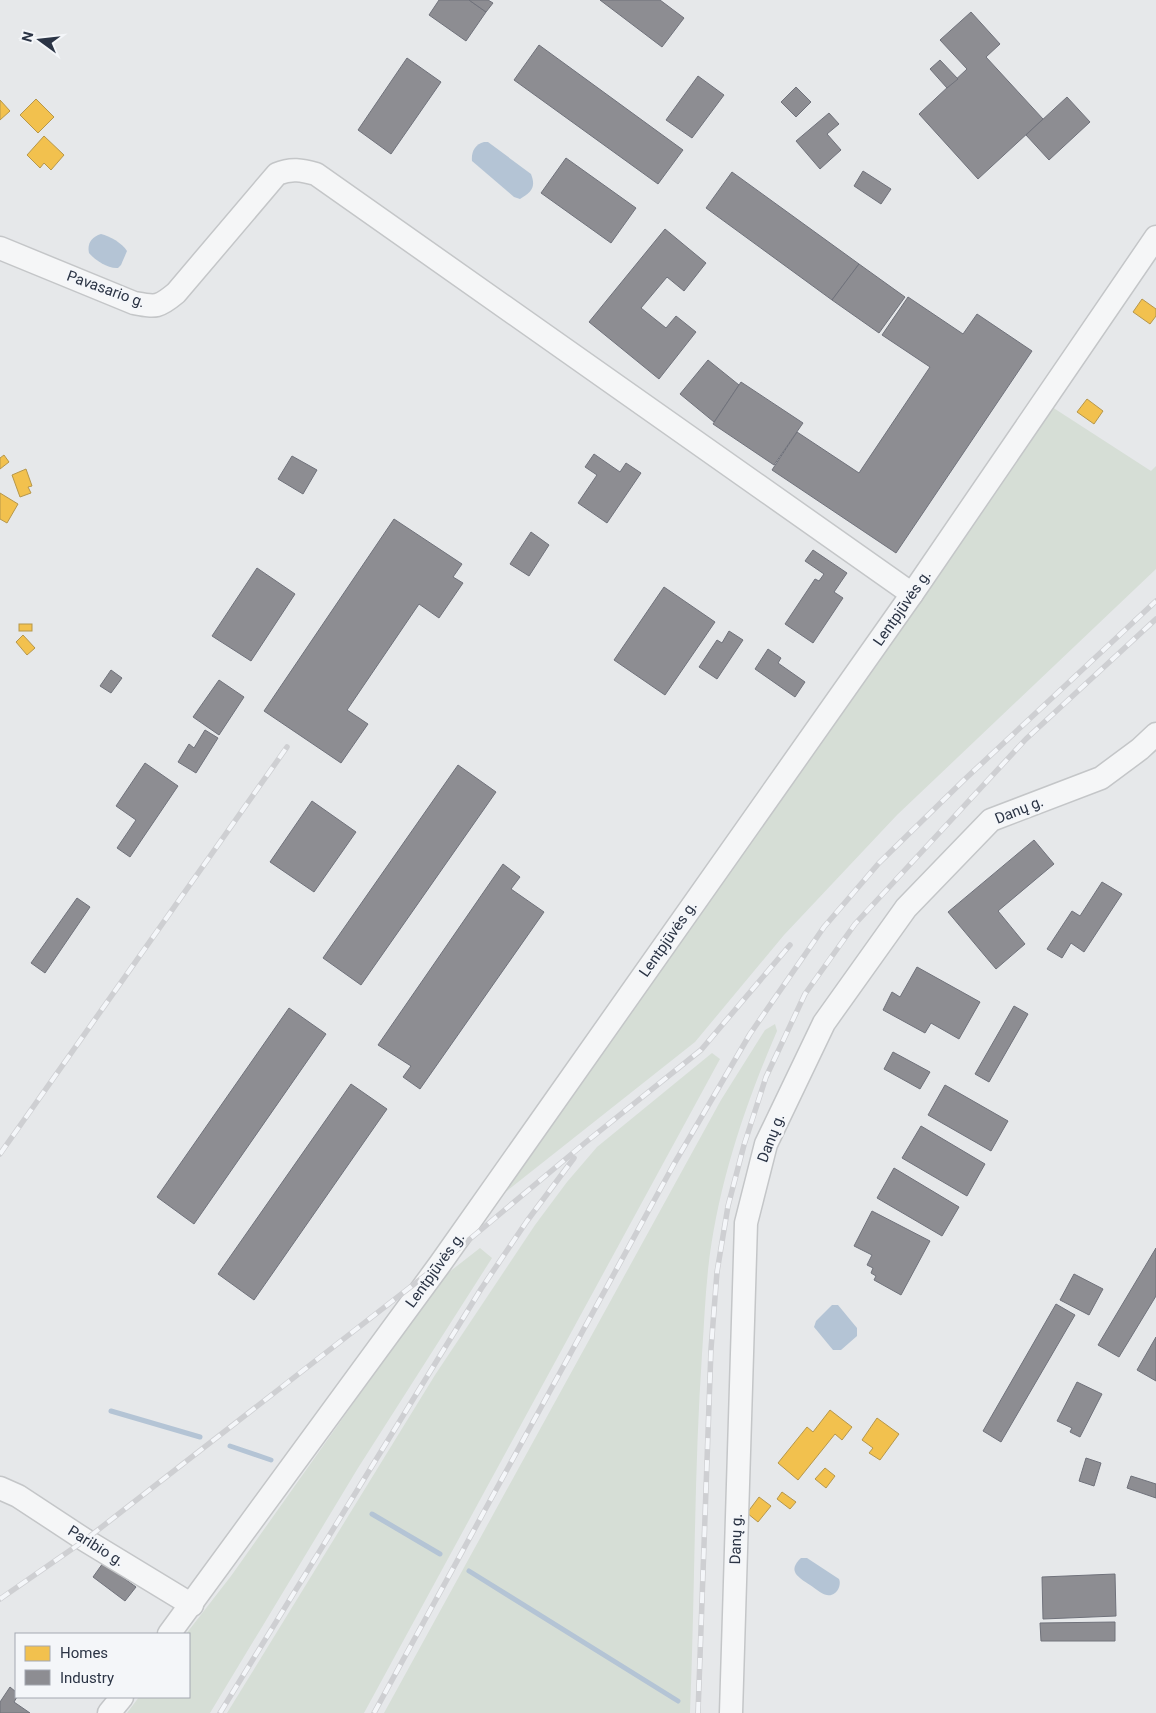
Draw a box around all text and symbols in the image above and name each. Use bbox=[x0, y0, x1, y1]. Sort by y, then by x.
north arrow bbox=[15, 15, 65, 65]
text: N bbox=[18, 30, 36, 43]
street label: Pavasario g. bbox=[64, 267, 148, 311]
street label: Lentpjūvės g. bbox=[869, 567, 935, 649]
street label: Danų g. bbox=[992, 792, 1046, 828]
street label: Lentpjūvės g. bbox=[635, 898, 701, 980]
street label: Danų g. bbox=[754, 1111, 788, 1165]
street label: Lentpjūvės g. bbox=[402, 1229, 468, 1311]
street label: Danų g. bbox=[726, 1513, 746, 1565]
street label: Paribio g. bbox=[65, 1522, 127, 1570]
legend bbox=[15, 1633, 190, 1698]
text: Homes bbox=[60, 1644, 108, 1662]
text: Industry bbox=[60, 1669, 114, 1687]

